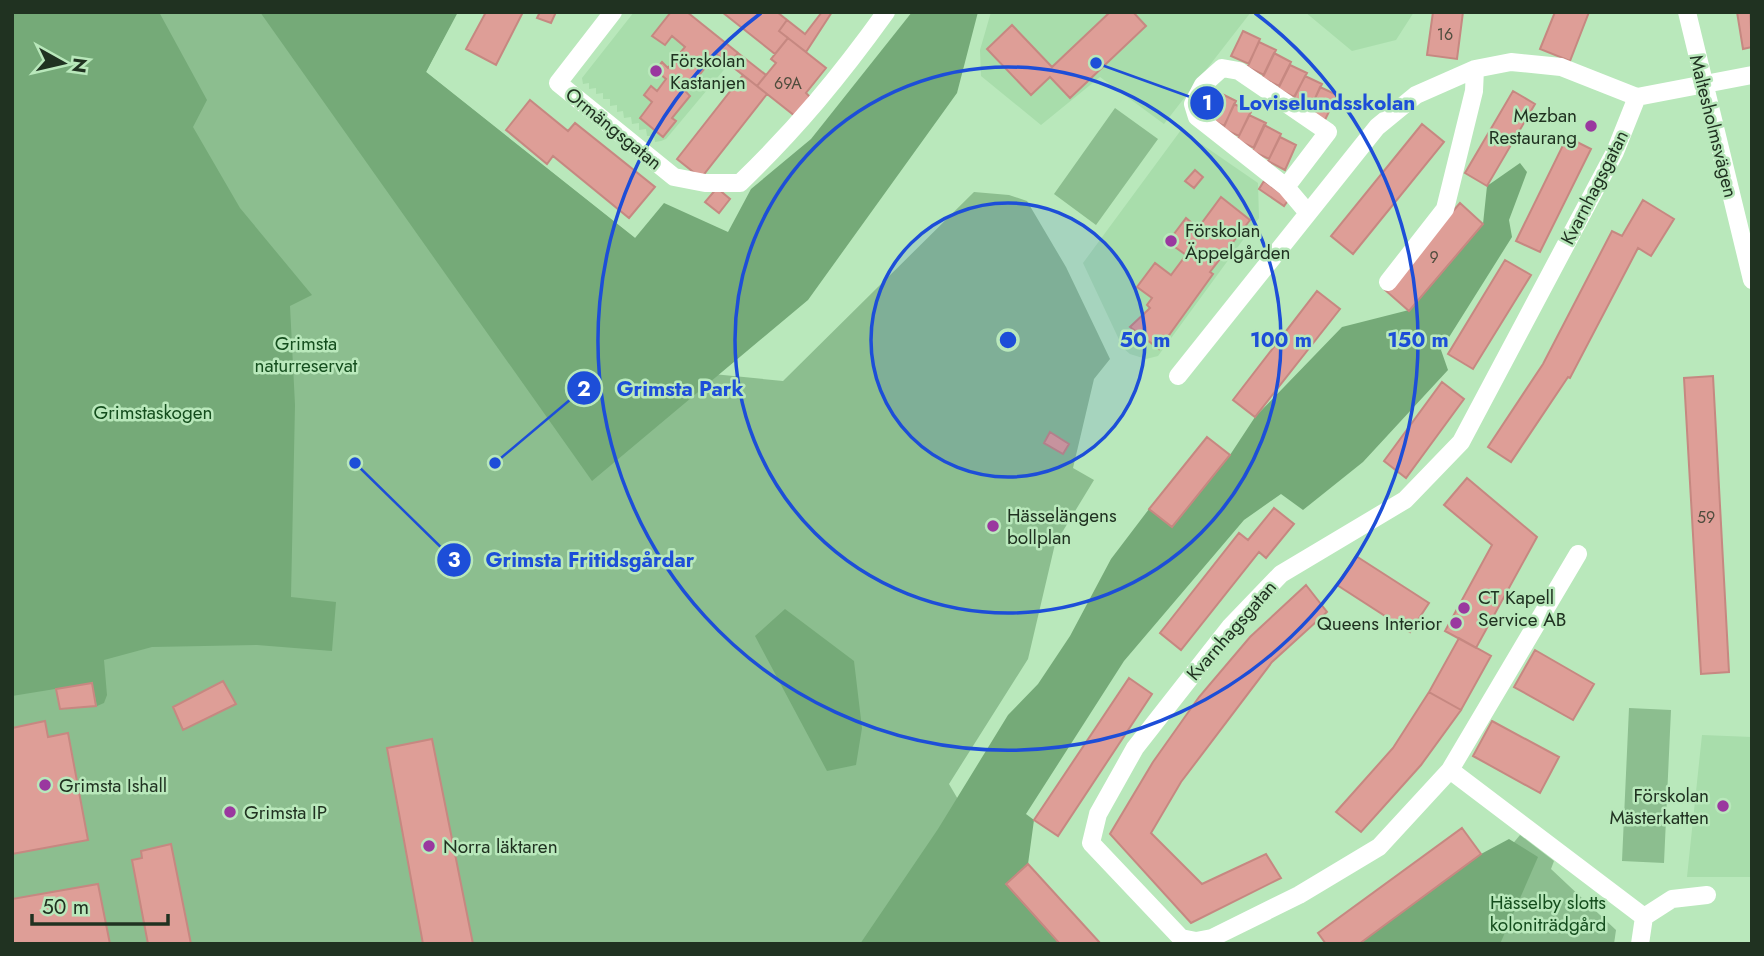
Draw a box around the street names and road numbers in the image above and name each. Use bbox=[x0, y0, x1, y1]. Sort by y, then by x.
street label: Maltesholmsvägen bbox=[1683, 52, 1744, 200]
street label: Ormängsgatan bbox=[559, 81, 668, 176]
street label: Kvarnhagsgatan bbox=[1554, 125, 1635, 249]
street label: Kvarnhagsgatan bbox=[1180, 574, 1283, 686]

